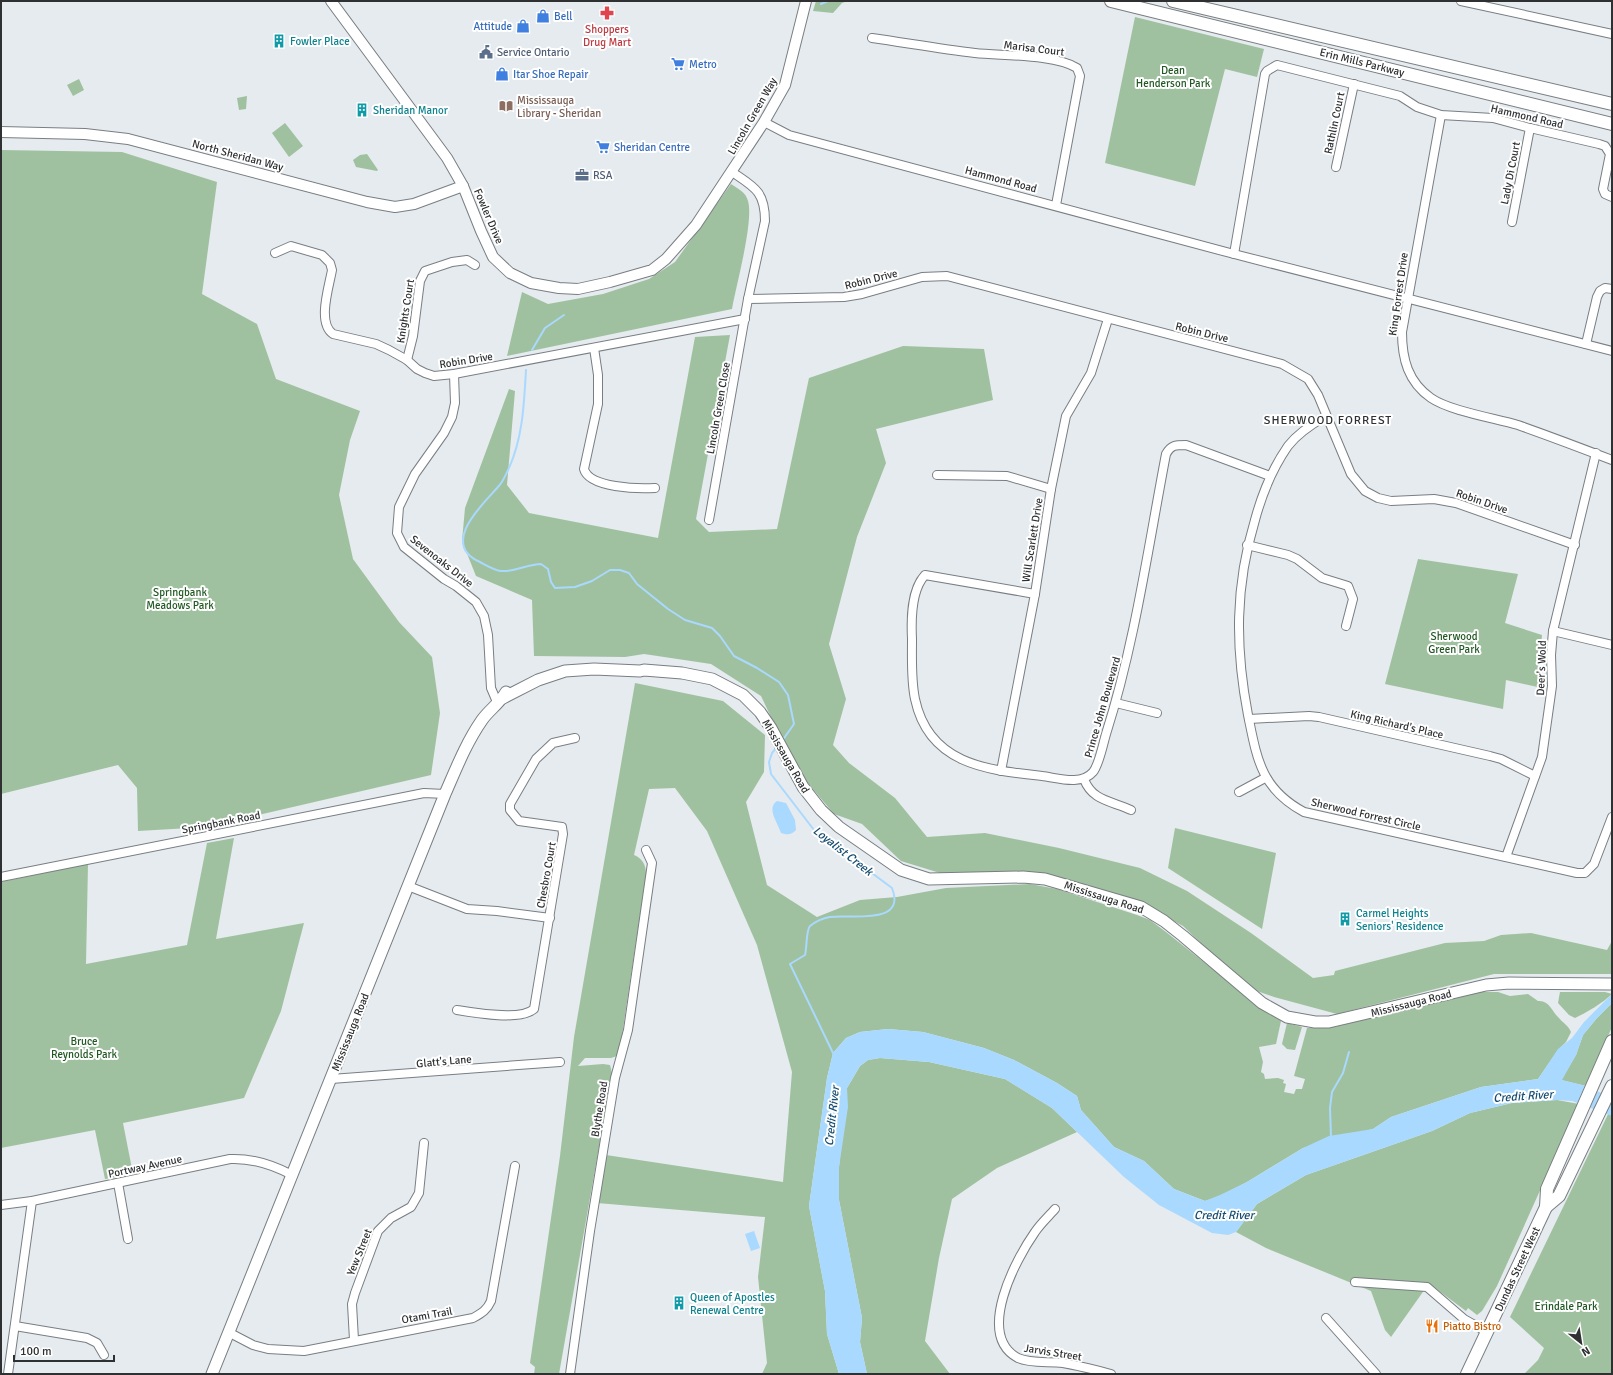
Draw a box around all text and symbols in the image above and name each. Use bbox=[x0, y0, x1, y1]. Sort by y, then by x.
pharmacy icon: Shoppers Drug Mart bbox=[599, 5, 615, 21]
shop icon: Bell bbox=[535, 8, 551, 24]
place label: Bell bbox=[554, 10, 573, 23]
shop icon: Attitude bbox=[515, 18, 531, 34]
place label: Attitude bbox=[474, 20, 512, 33]
place label: Shoppers Drug Mart bbox=[583, 23, 631, 49]
building icon: Fowler Place bbox=[271, 33, 287, 49]
place label: Fowler Place bbox=[290, 35, 350, 48]
street label: Marisa Court bbox=[1003, 38, 1065, 59]
public building icon: Service Ontario bbox=[478, 44, 494, 60]
place label: Service Ontario bbox=[497, 46, 570, 59]
street label: Erin Mills Parkway bbox=[1318, 46, 1406, 80]
supermarket icon: Metro bbox=[670, 56, 686, 72]
place label: Metro bbox=[689, 58, 717, 71]
park label: Dean Henderson Park bbox=[1136, 64, 1211, 90]
shop icon: Itar Shoe Repair bbox=[494, 66, 510, 82]
place label: Itar Shoe Repair bbox=[513, 68, 588, 81]
street label: Lincoln Green Way bbox=[725, 75, 780, 157]
street label: Rathlin Court bbox=[1322, 91, 1347, 155]
place label: Mississauga Library - Sheridan bbox=[517, 94, 601, 120]
library icon: Mississauga Library - Sheridan bbox=[498, 98, 514, 114]
building icon: Sheridan Manor bbox=[354, 102, 370, 118]
street label: Hammond Road bbox=[1489, 102, 1565, 131]
place label: Sheridan Manor bbox=[373, 104, 448, 117]
street label: North Sheridan Way bbox=[191, 137, 286, 174]
supermarket icon: Sheridan Centre bbox=[595, 139, 611, 155]
place label: Sheridan Centre bbox=[614, 141, 690, 154]
street label: Lady Di Court bbox=[1498, 141, 1523, 206]
street label: Hammond Road bbox=[963, 164, 1038, 195]
office icon: RSA bbox=[574, 167, 590, 183]
place label: RSA bbox=[593, 169, 613, 182]
street label: Fowler Drive bbox=[471, 187, 506, 246]
street label: King Forrest Drive bbox=[1386, 252, 1411, 337]
street label: Robin Drive bbox=[843, 267, 899, 292]
street label: Knights Court bbox=[394, 278, 417, 344]
street label: Robin Drive bbox=[1174, 320, 1230, 345]
street label: Robin Drive bbox=[438, 350, 494, 371]
street label: Lincoln Green Close bbox=[704, 361, 733, 455]
district label: SHERWOOD FORREST bbox=[1264, 413, 1392, 428]
street label: Robin Drive bbox=[1454, 487, 1509, 516]
street label: Will Scarlett Drive bbox=[1019, 497, 1046, 583]
street label: Sevenoaks Drive bbox=[408, 533, 476, 590]
park label: Springbank Meadows Park bbox=[146, 586, 214, 612]
park label: Sherwood Green Park bbox=[1428, 630, 1480, 656]
street label: Deer's Wold bbox=[1534, 640, 1549, 696]
street label: Prince John Boulevard bbox=[1082, 655, 1123, 759]
street label: King Richard's Place bbox=[1349, 707, 1445, 742]
street label: Mississauga Road bbox=[759, 717, 812, 796]
street label: Sherwood Forrest Circle bbox=[1310, 796, 1422, 833]
street label: Springbank Road bbox=[181, 808, 262, 836]
water label: Loyalist Creek bbox=[810, 823, 876, 880]
street label: Chesbro Court bbox=[534, 841, 559, 909]
street label: Mississauga Road bbox=[1062, 878, 1146, 917]
place label: Carmel Heights Seniors' Residence bbox=[1356, 907, 1444, 933]
building icon: Carmel Heights Seniors' Residence bbox=[1337, 911, 1353, 927]
street label: Mississauga Road bbox=[1369, 987, 1453, 1020]
street label: Mississauga Road bbox=[329, 991, 372, 1073]
park label: Bruce Reynolds Park bbox=[51, 1035, 118, 1061]
street label: Glatt's Lane bbox=[416, 1053, 472, 1070]
street label: Blythe Road bbox=[589, 1080, 610, 1138]
water label: Credit River bbox=[822, 1084, 843, 1147]
water label: Credit River bbox=[1493, 1087, 1555, 1106]
street label: Portway Avenue bbox=[107, 1152, 183, 1181]
water label: Credit River bbox=[1194, 1208, 1256, 1223]
street label: Dundas Street West bbox=[1492, 1225, 1543, 1314]
street label: Yew Street bbox=[344, 1227, 375, 1277]
place label: Queen of Apostles Renewal Centre bbox=[690, 1291, 775, 1317]
building icon: Queen of Apostles Renewal Centre bbox=[671, 1295, 687, 1311]
park label: Erindale Park bbox=[1534, 1300, 1598, 1313]
street label: Otami Trail bbox=[401, 1305, 454, 1326]
restaurant icon: Piatto Bistro bbox=[1424, 1318, 1440, 1334]
place label: Piatto Bistro bbox=[1443, 1320, 1502, 1333]
north arrow bbox=[1561, 1323, 1601, 1363]
scale bar bbox=[14, 1337, 114, 1363]
street label: Jarvis Street bbox=[1023, 1342, 1083, 1363]
text: 100 m bbox=[20, 1344, 52, 1359]
text: N bbox=[1579, 1344, 1592, 1359]

